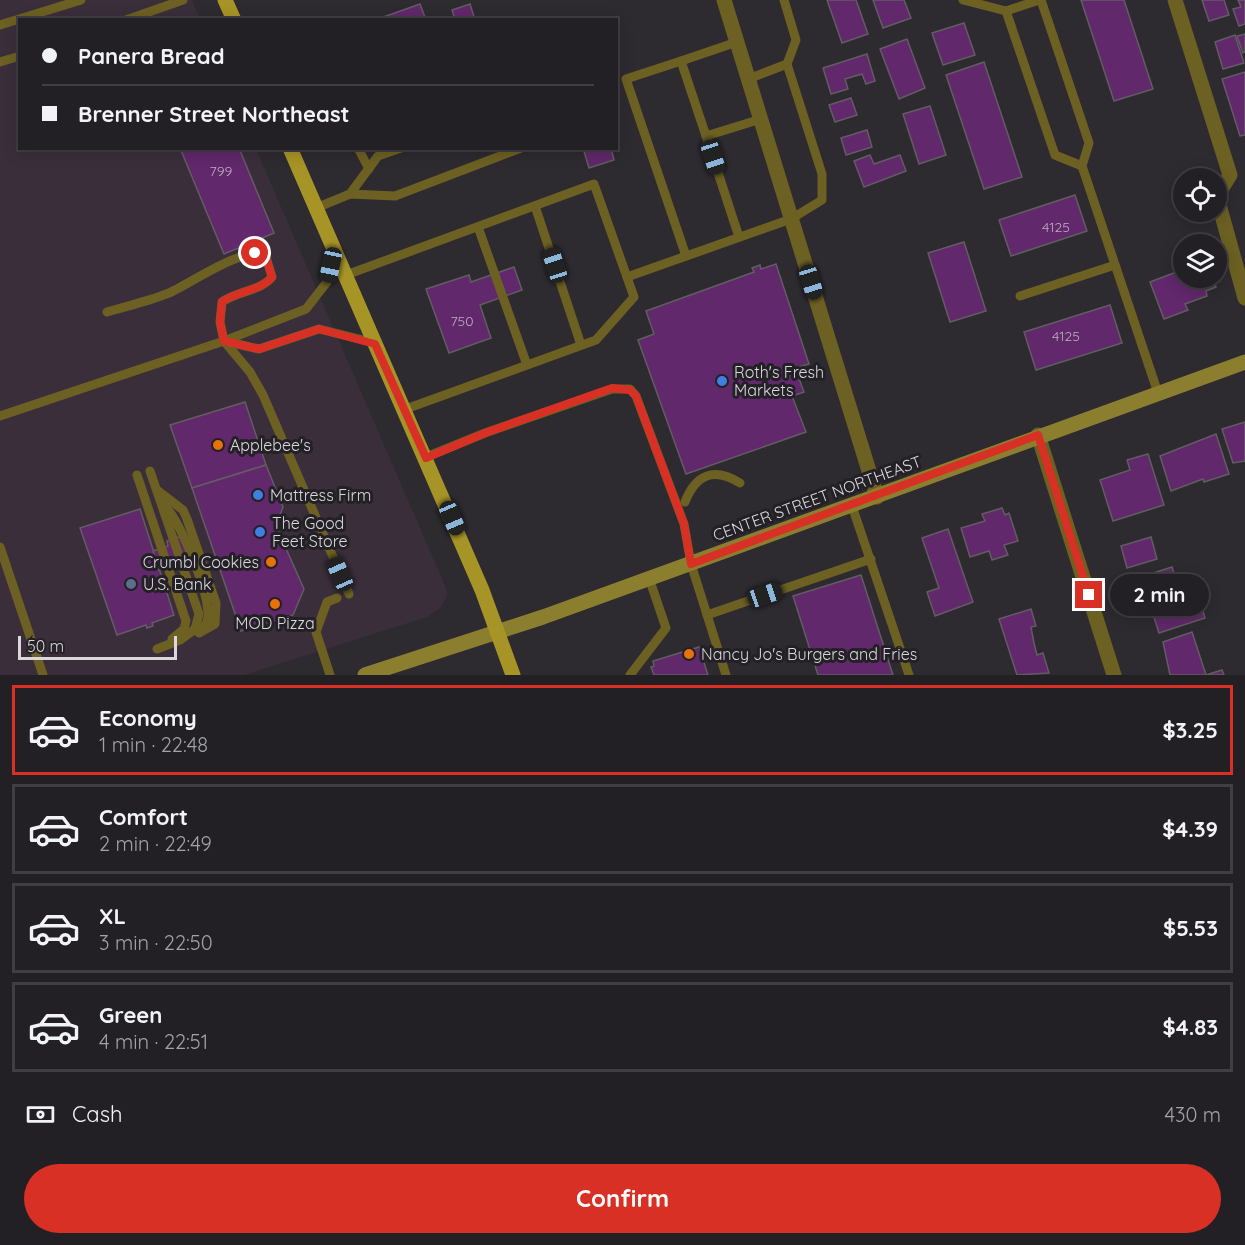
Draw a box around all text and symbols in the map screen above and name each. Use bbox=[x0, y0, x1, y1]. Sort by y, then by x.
text: Panera Bread bbox=[78, 42, 225, 70]
text: Brenner Street Northeast bbox=[78, 100, 350, 128]
car bbox=[699, 137, 727, 177]
house number: 799 bbox=[210, 162, 233, 180]
map controls bbox=[1173, 168, 1227, 288]
button: locate bbox=[1173, 168, 1227, 222]
house number: 4125 bbox=[1042, 218, 1070, 236]
button: layers bbox=[1173, 234, 1227, 288]
route start bbox=[241, 239, 268, 266]
car bbox=[541, 245, 569, 285]
car bbox=[318, 246, 344, 284]
car bbox=[797, 262, 825, 302]
house number: 750 bbox=[450, 312, 474, 330]
house number: 4125 bbox=[1052, 327, 1080, 345]
place label: Roth's Fresh Markets bbox=[734, 362, 824, 400]
marker: Roth's Fresh Markets bbox=[715, 374, 729, 388]
place label: Applebee's bbox=[230, 435, 311, 455]
marker: Applebee's bbox=[211, 438, 225, 452]
street label: CENTER STREET NORTHEAST bbox=[710, 451, 924, 545]
place label: Mattress Firm bbox=[270, 485, 371, 505]
marker: Mattress Firm bbox=[251, 488, 265, 502]
car bbox=[437, 498, 467, 538]
place label: The Good Feet Store bbox=[272, 513, 348, 551]
marker: The Good Feet Store bbox=[253, 525, 267, 539]
place label: Crumbl Cookies bbox=[143, 552, 259, 572]
car bbox=[324, 554, 356, 594]
marker: Crumbl Cookies bbox=[264, 555, 278, 569]
place label: U.S. Bank bbox=[143, 574, 211, 594]
callout: 2 min bbox=[1110, 574, 1209, 616]
marker: U.S. Bank bbox=[124, 577, 138, 591]
car bbox=[745, 581, 785, 609]
route end bbox=[1075, 581, 1102, 608]
text: 2 min bbox=[1133, 582, 1186, 607]
marker: MOD Pizza bbox=[268, 597, 282, 611]
place label: MOD Pizza bbox=[235, 613, 315, 633]
scale bar bbox=[18, 633, 177, 660]
text: 50 m bbox=[27, 636, 64, 656]
place label: Nancy Jo's Burgers and Fries bbox=[701, 644, 917, 664]
marker: Nancy Jo's Burgers and Fries bbox=[682, 647, 696, 661]
icon: car bbox=[27, 703, 81, 757]
text: Economy bbox=[99, 704, 197, 732]
text: $3.25 bbox=[1162, 716, 1218, 744]
text: 1 min · 22:48 bbox=[99, 732, 208, 757]
icon: car bbox=[27, 802, 81, 856]
text: Comfort bbox=[99, 803, 188, 831]
text: $4.39 bbox=[1162, 815, 1218, 843]
text: 2 min · 22:49 bbox=[99, 831, 212, 856]
icon: car bbox=[27, 901, 81, 955]
text: XL bbox=[99, 902, 126, 930]
text: $5.53 bbox=[1163, 914, 1218, 942]
text: 3 min · 22:50 bbox=[99, 930, 213, 955]
icon: car bbox=[27, 1000, 81, 1054]
text: Green bbox=[99, 1001, 162, 1029]
text: $4.83 bbox=[1163, 1013, 1218, 1041]
text: 4 min · 22:51 bbox=[99, 1029, 208, 1054]
icon: cash bbox=[24, 1098, 57, 1131]
text: Cash bbox=[72, 1100, 123, 1128]
text: 430 m bbox=[1164, 1102, 1221, 1127]
button: Confirm bbox=[24, 1164, 1221, 1233]

